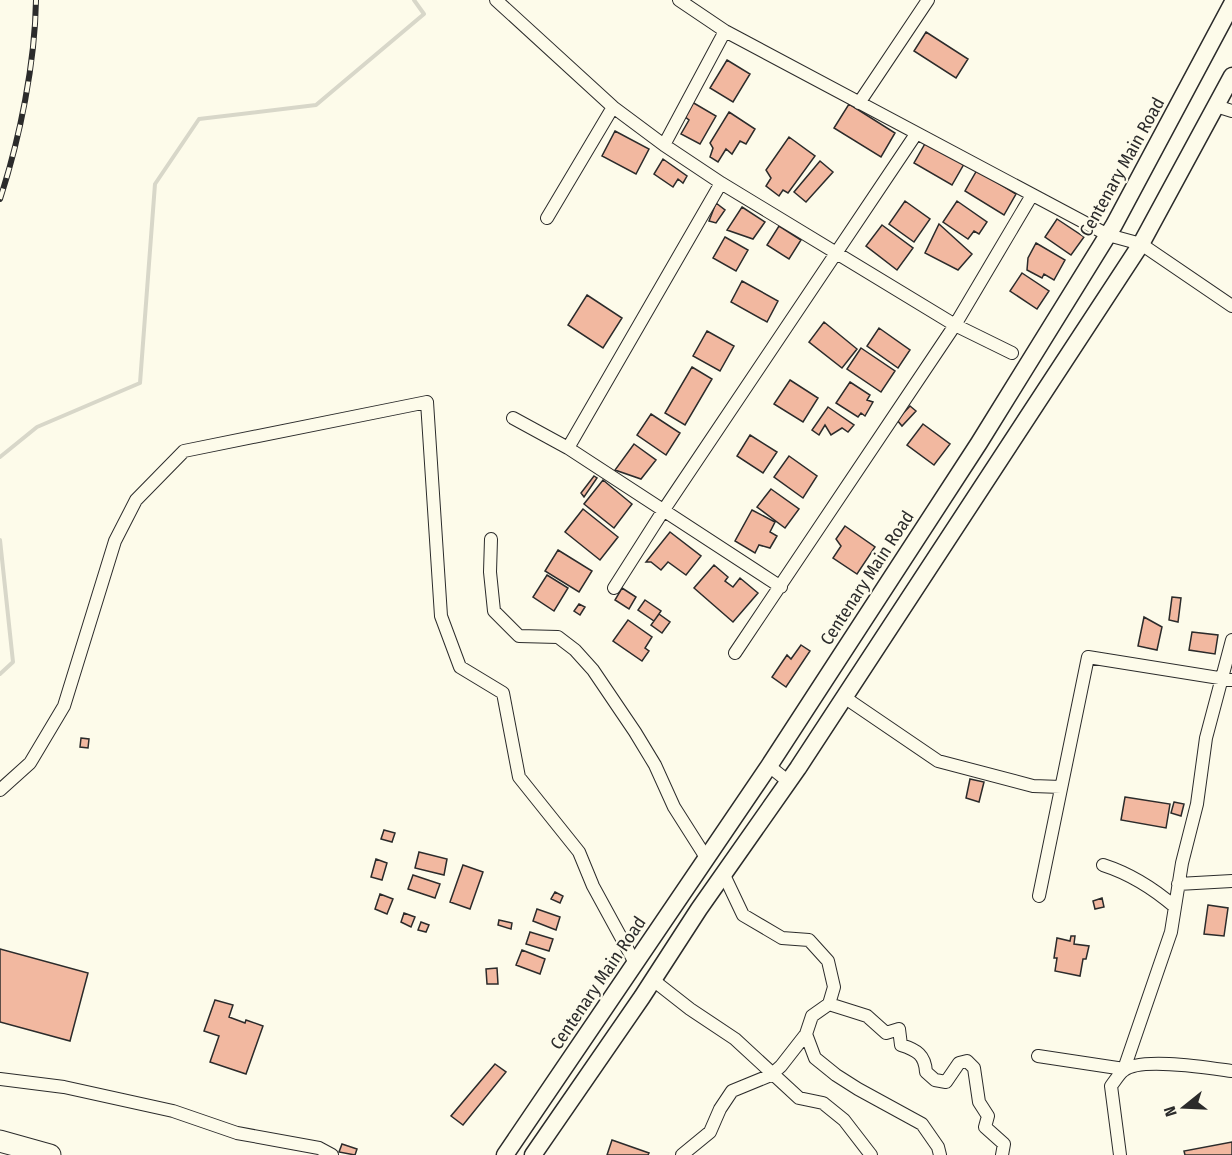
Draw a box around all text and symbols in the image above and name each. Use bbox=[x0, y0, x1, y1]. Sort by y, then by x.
street label: Centenary Main Road bbox=[1075, 94, 1169, 240]
street label: Centenary Main Road bbox=[815, 507, 919, 649]
street label: Centenary Main Road bbox=[545, 912, 651, 1054]
north arrow bbox=[1154, 1077, 1214, 1137]
text: N bbox=[1160, 1104, 1181, 1119]

